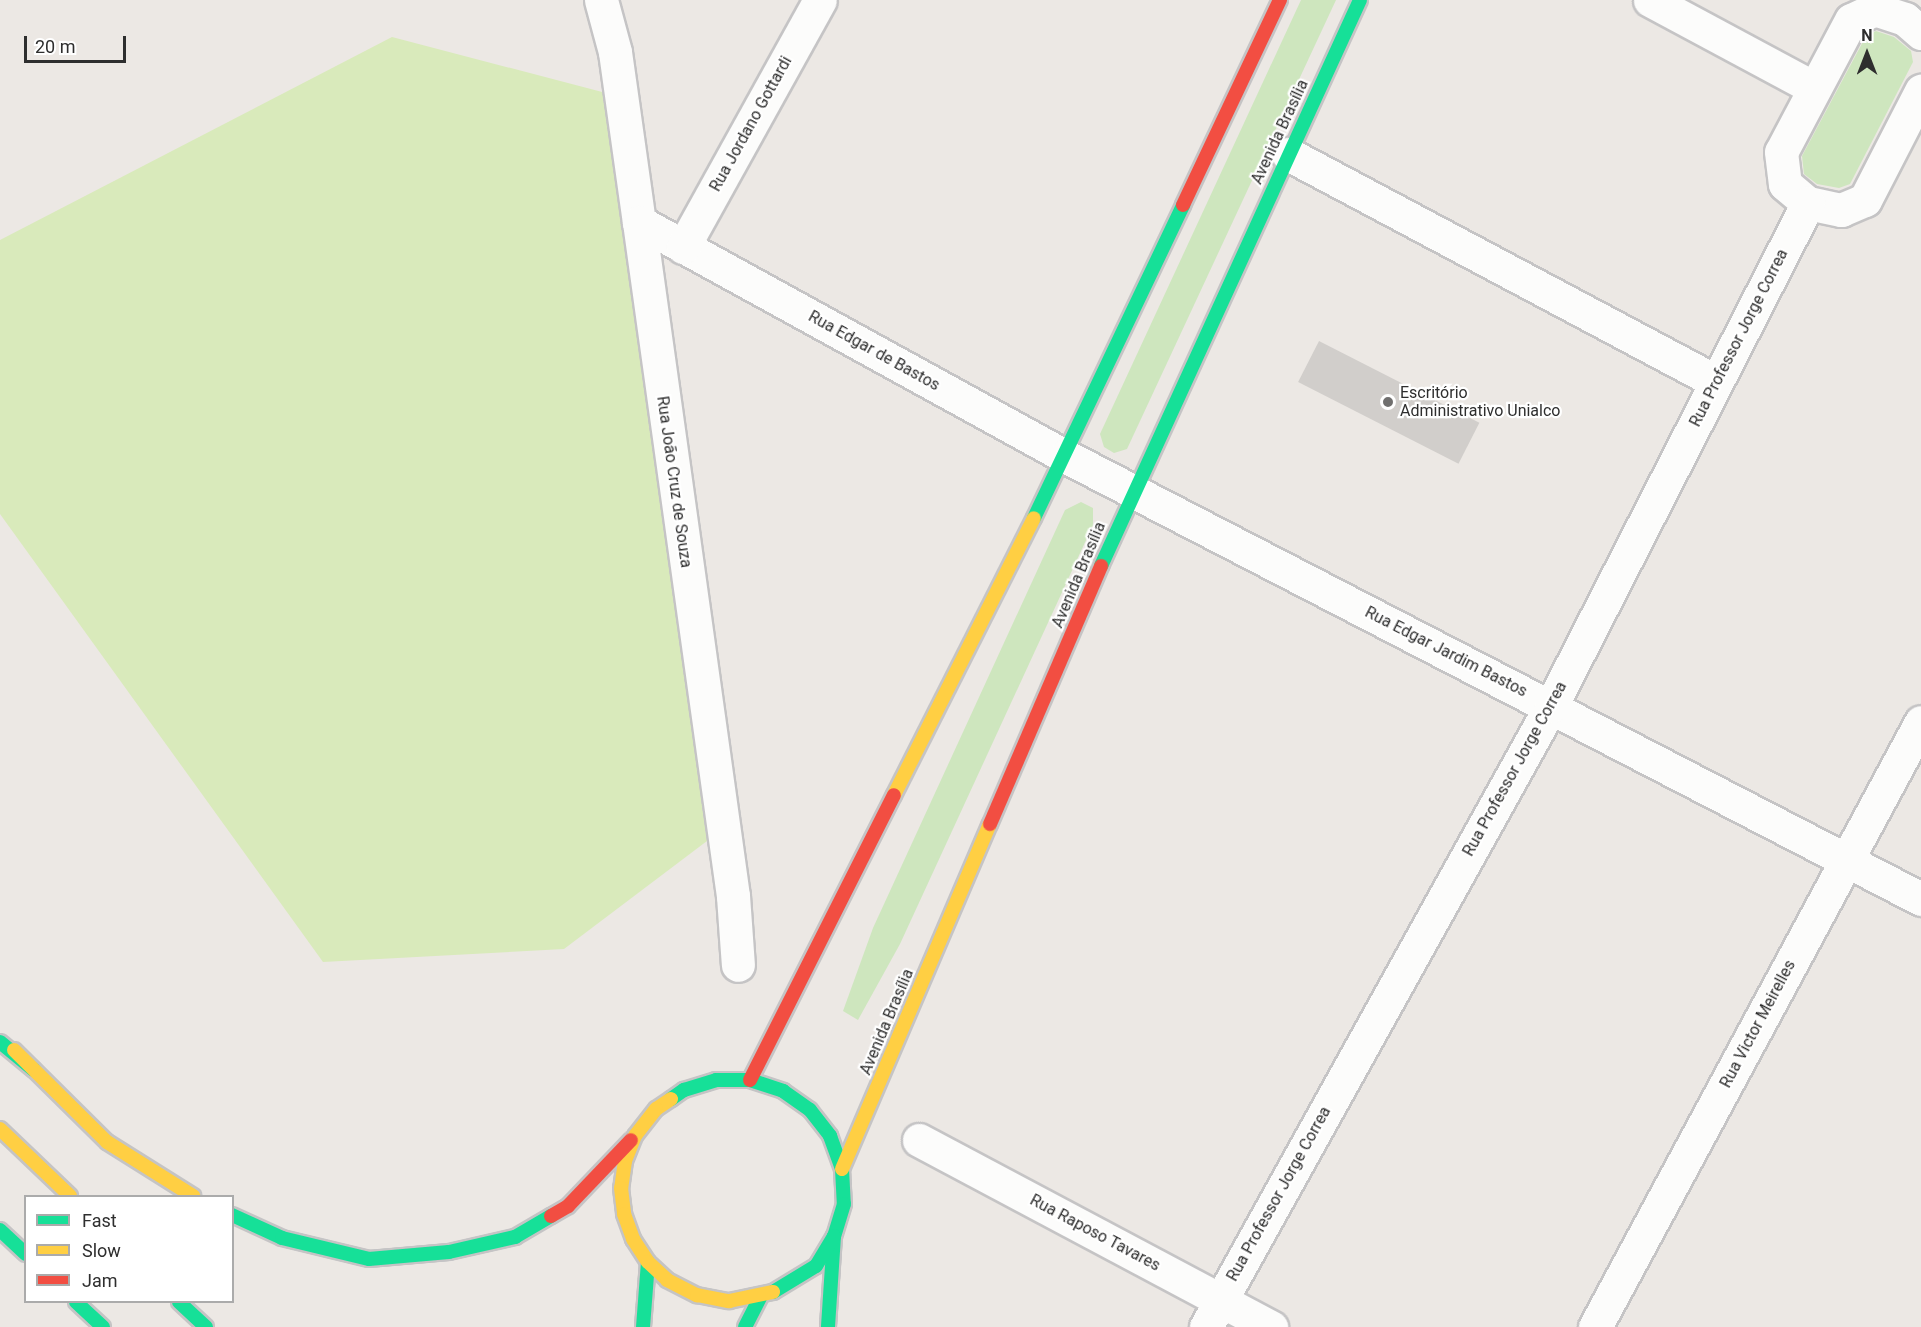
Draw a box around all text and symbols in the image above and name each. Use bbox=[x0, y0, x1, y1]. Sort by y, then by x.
scale bar bbox=[27, 24, 129, 62]
north arrow bbox=[1837, 24, 1897, 84]
text: N bbox=[1861, 26, 1873, 45]
text: 20 m bbox=[35, 36, 75, 57]
street label: Rua Jordano Gottardi bbox=[706, 53, 796, 195]
street label: Avenida Brasília bbox=[1247, 77, 1313, 187]
street label: Rua Professor Jorge Correa bbox=[1686, 246, 1792, 430]
street label: Rua Edgar de Bastos bbox=[805, 307, 943, 395]
place label: Escritório Administrativo Unialco bbox=[1400, 383, 1560, 421]
street label: Rua João Cruz de Souza bbox=[652, 395, 696, 569]
marker: Escritório Administrativo Unialco bbox=[1381, 395, 1395, 409]
street label: Avenida Brasília bbox=[1048, 519, 1110, 631]
street label: Rua Edgar Jardim Bastos bbox=[1362, 603, 1530, 701]
street label: Rua Professor Jorge Correa bbox=[1459, 678, 1571, 860]
street label: Rua Victor Meirelles bbox=[1716, 957, 1800, 1091]
street label: Avenida Brasília bbox=[856, 966, 918, 1078]
street label: Rua Professor Jorge Correa bbox=[1223, 1103, 1335, 1285]
street label: Rua Raposo Tavares bbox=[1026, 1190, 1164, 1276]
legend bbox=[24, 1195, 234, 1303]
text: Fast bbox=[82, 1210, 117, 1231]
text: Slow bbox=[82, 1240, 121, 1261]
text: Jam bbox=[82, 1270, 118, 1291]

